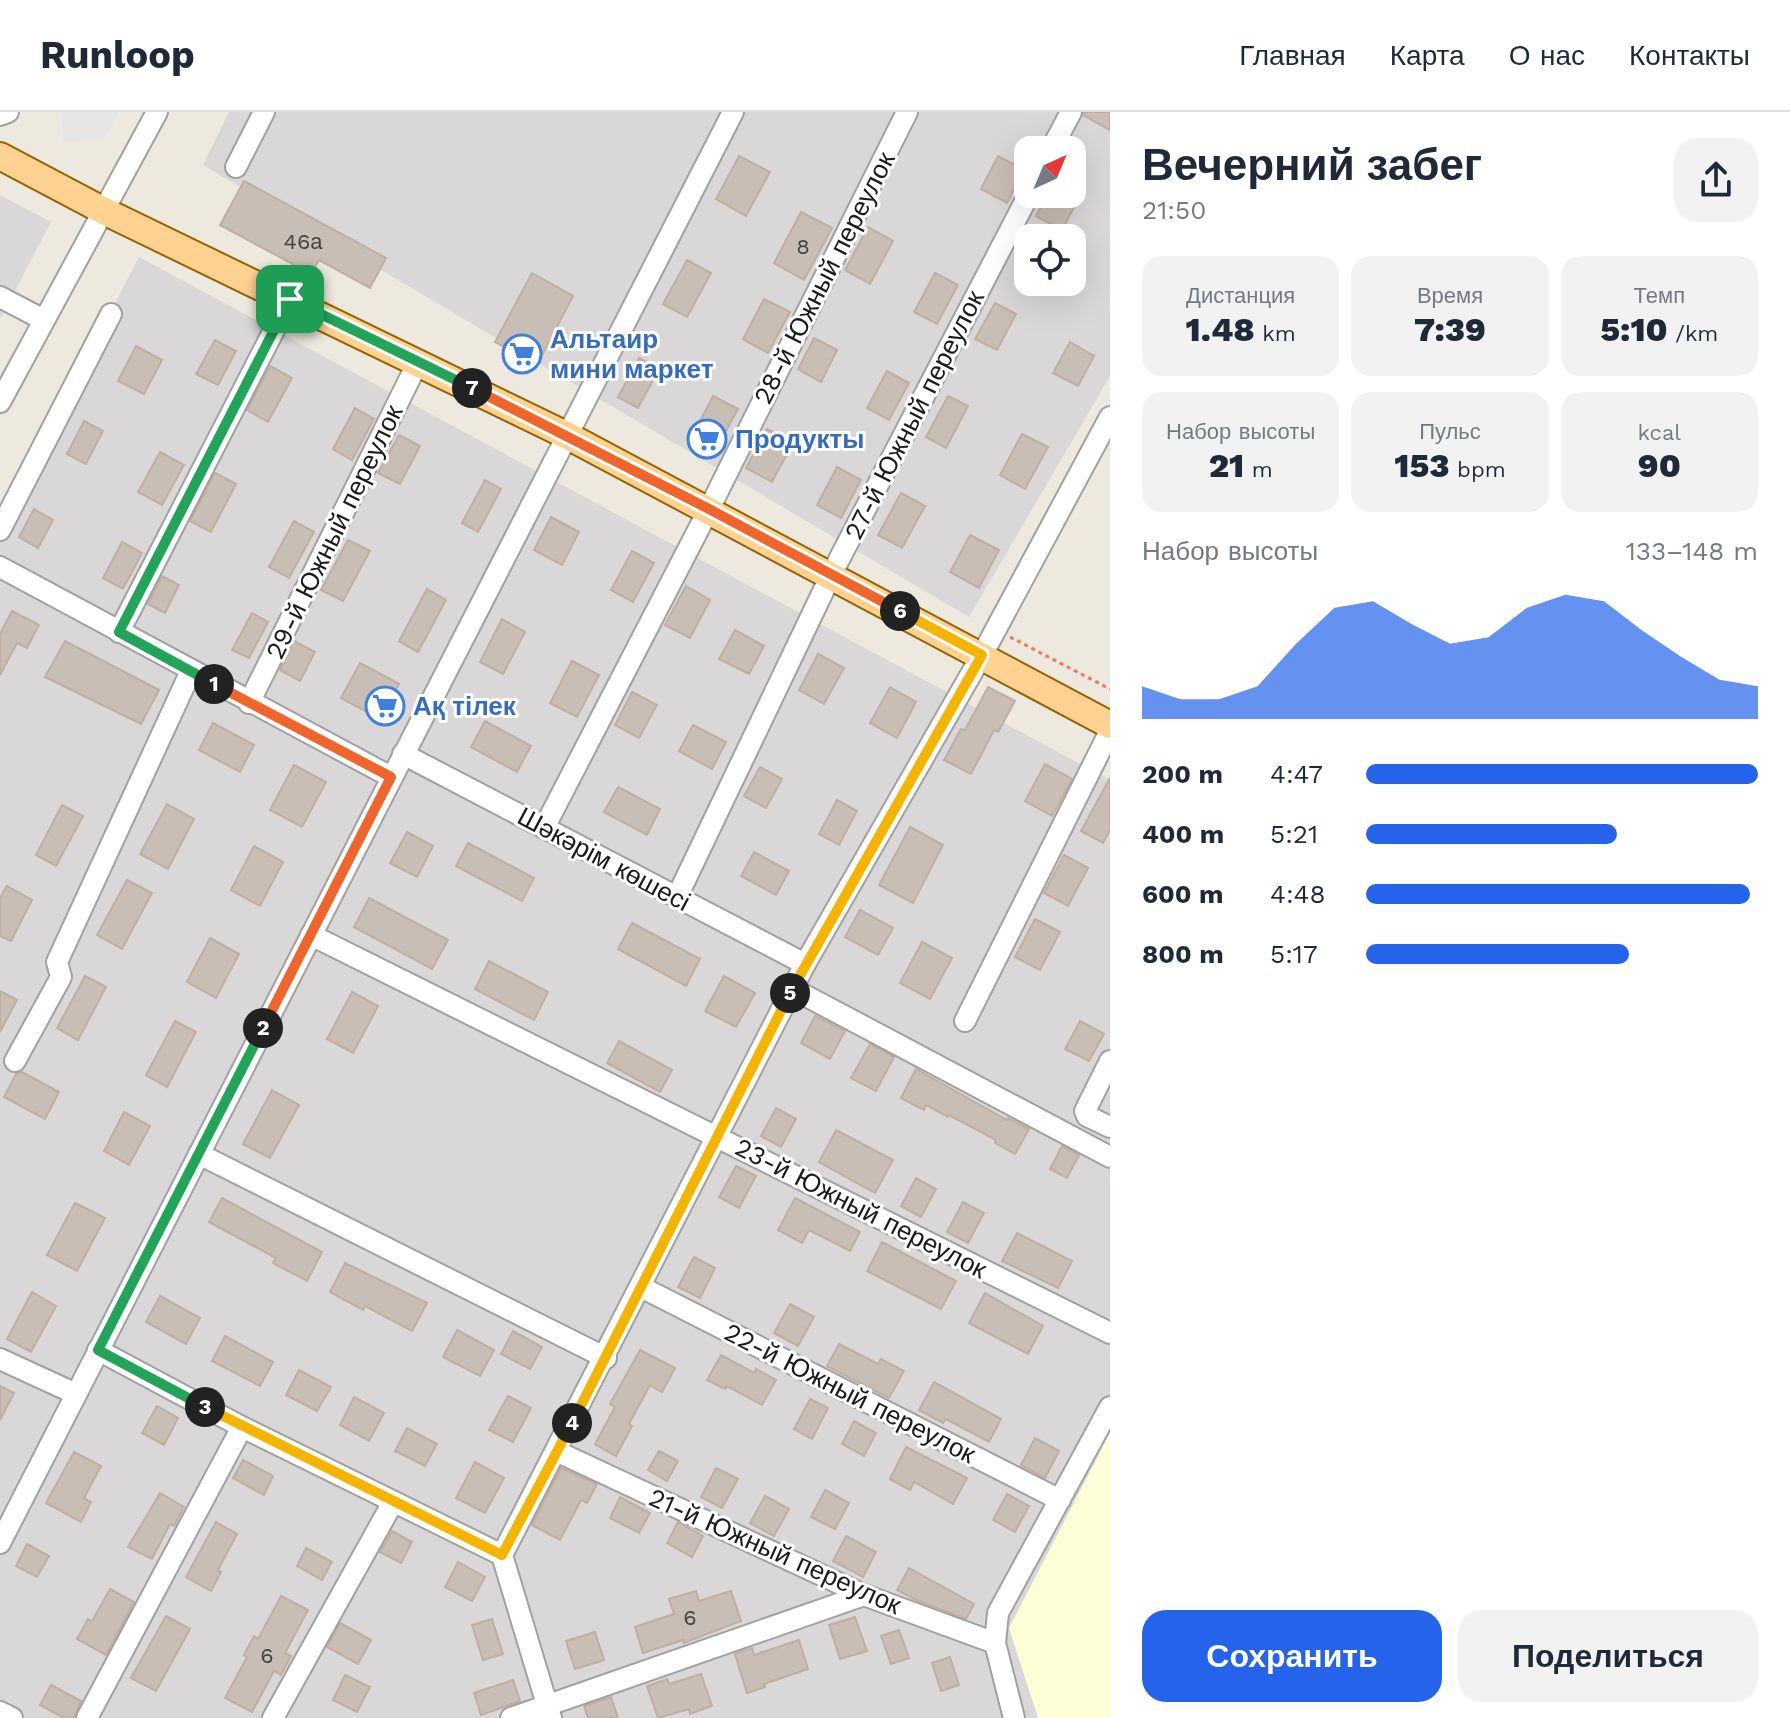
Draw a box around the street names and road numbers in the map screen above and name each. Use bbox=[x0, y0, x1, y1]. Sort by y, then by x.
street label: 28-й Южный переулок bbox=[747, 146, 901, 409]
street label: 27-й Южный переулок bbox=[838, 285, 990, 545]
street label: 29-й Южный переулок bbox=[259, 400, 409, 664]
street label: Шәкәрім көшесі bbox=[513, 801, 695, 917]
street label: 23-й Южный переулок bbox=[730, 1132, 992, 1285]
street label: 22-й Южный переулок bbox=[720, 1317, 981, 1470]
street label: 21-й Южный переулок bbox=[644, 1482, 906, 1620]

